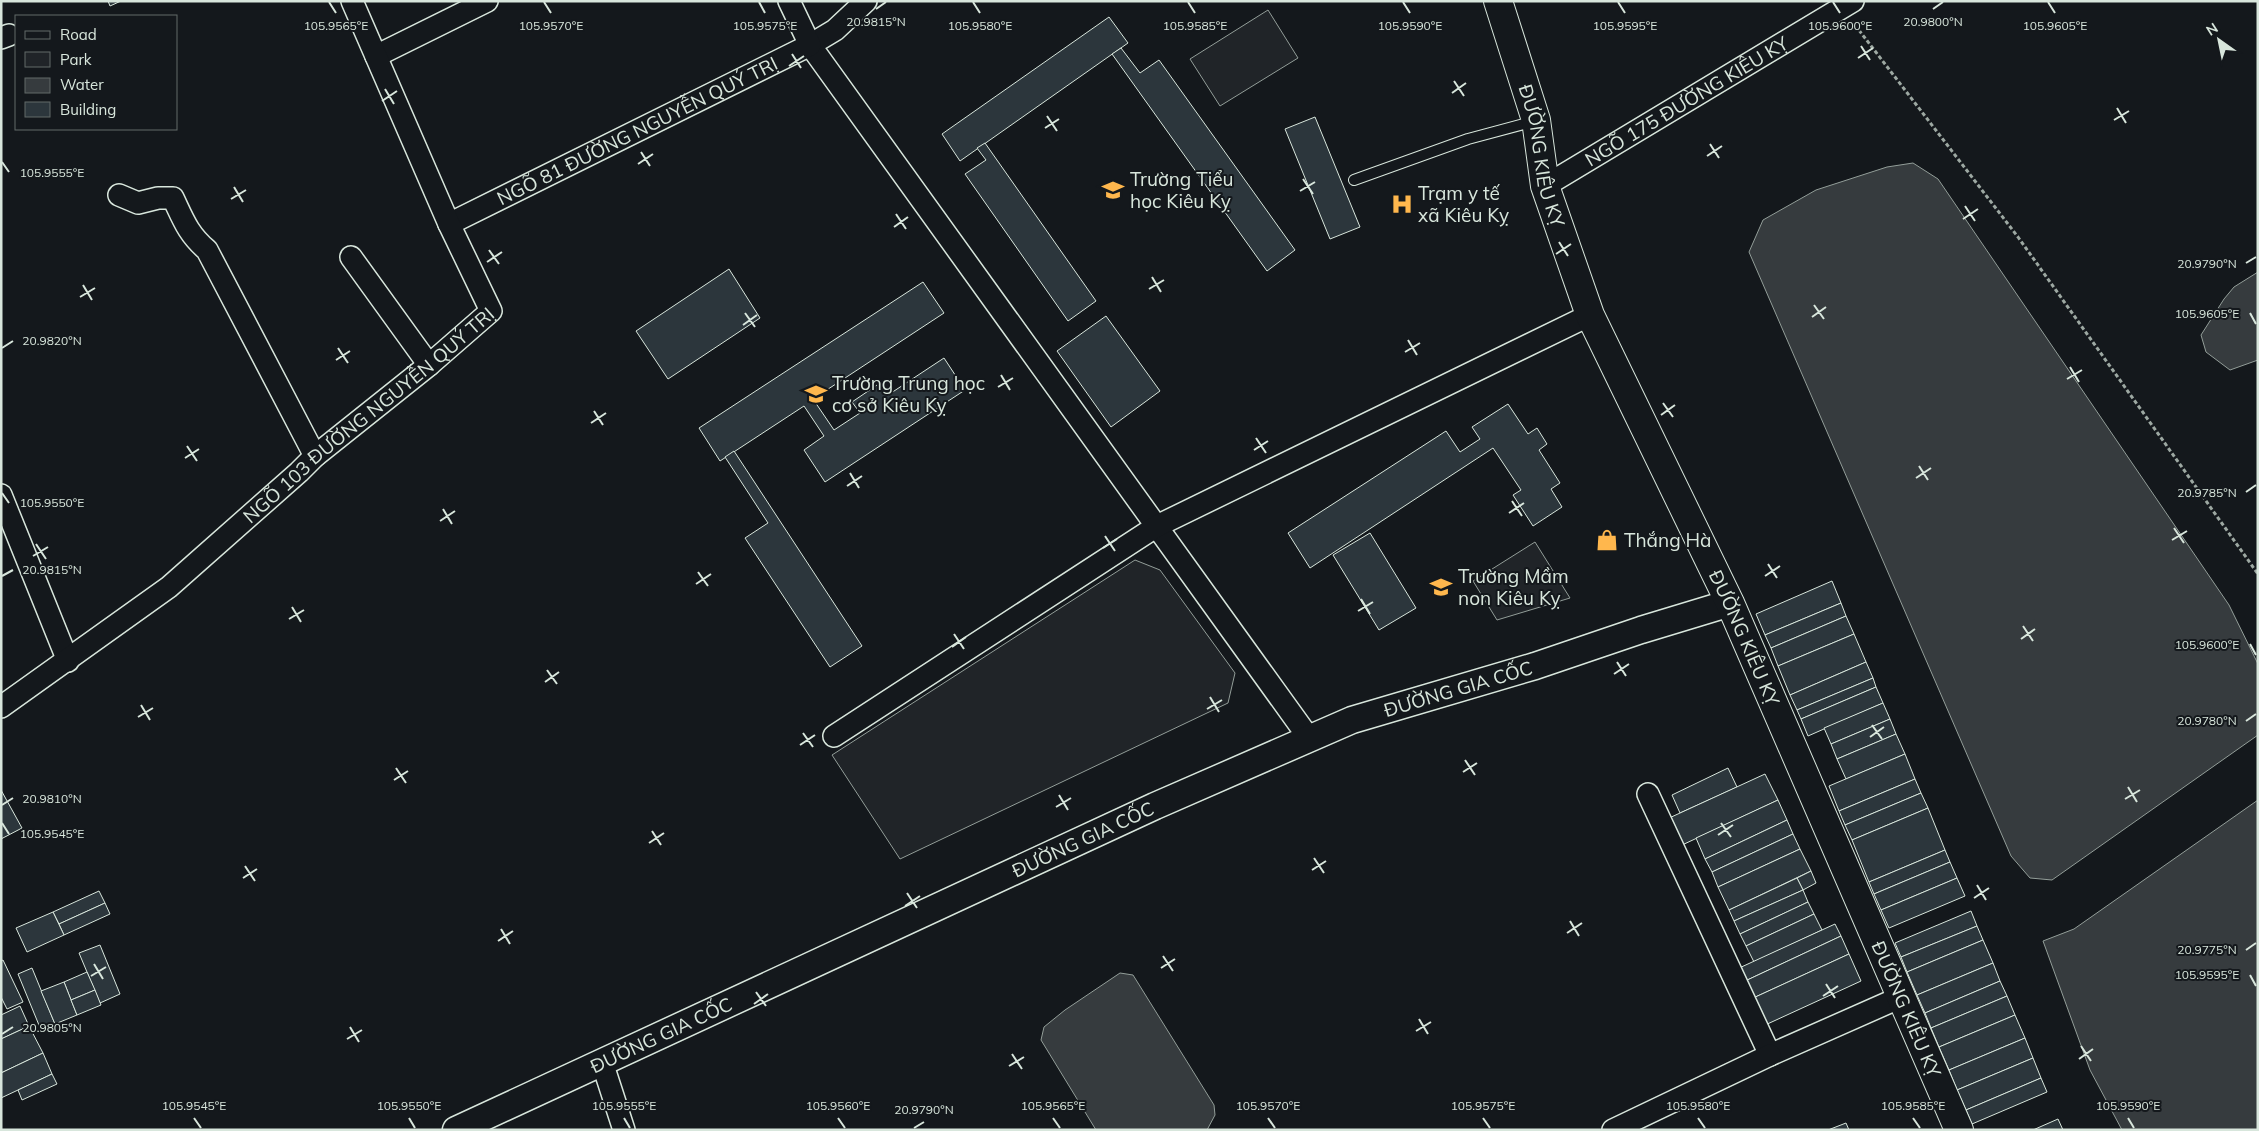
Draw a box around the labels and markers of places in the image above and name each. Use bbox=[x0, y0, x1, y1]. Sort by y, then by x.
place label: Trường Tiểu học Kiêu Kỵ bbox=[1130, 167, 1234, 213]
school or university icon: Trường Tiểu học Kiêu Kỵ bbox=[1100, 177, 1126, 203]
place label: Trạm y tế xã Kiêu Kỵ bbox=[1418, 181, 1509, 227]
hospital icon: Trạm y tế xã Kiêu Kỵ bbox=[1389, 191, 1415, 217]
place label: Trường Trung học cơ sở Kiêu Kỵ bbox=[832, 371, 985, 417]
school or university icon: Trường Trung học cơ sở Kiêu Kỵ bbox=[803, 381, 829, 407]
shop icon: Thắng Hà bbox=[1594, 527, 1620, 553]
place label: Thắng Hà bbox=[1624, 528, 1712, 552]
place label: Trường Mầm non Kiêu Kỵ bbox=[1458, 564, 1569, 610]
school or university icon: Trường Mầm non Kiêu Kỵ bbox=[1428, 574, 1454, 600]

